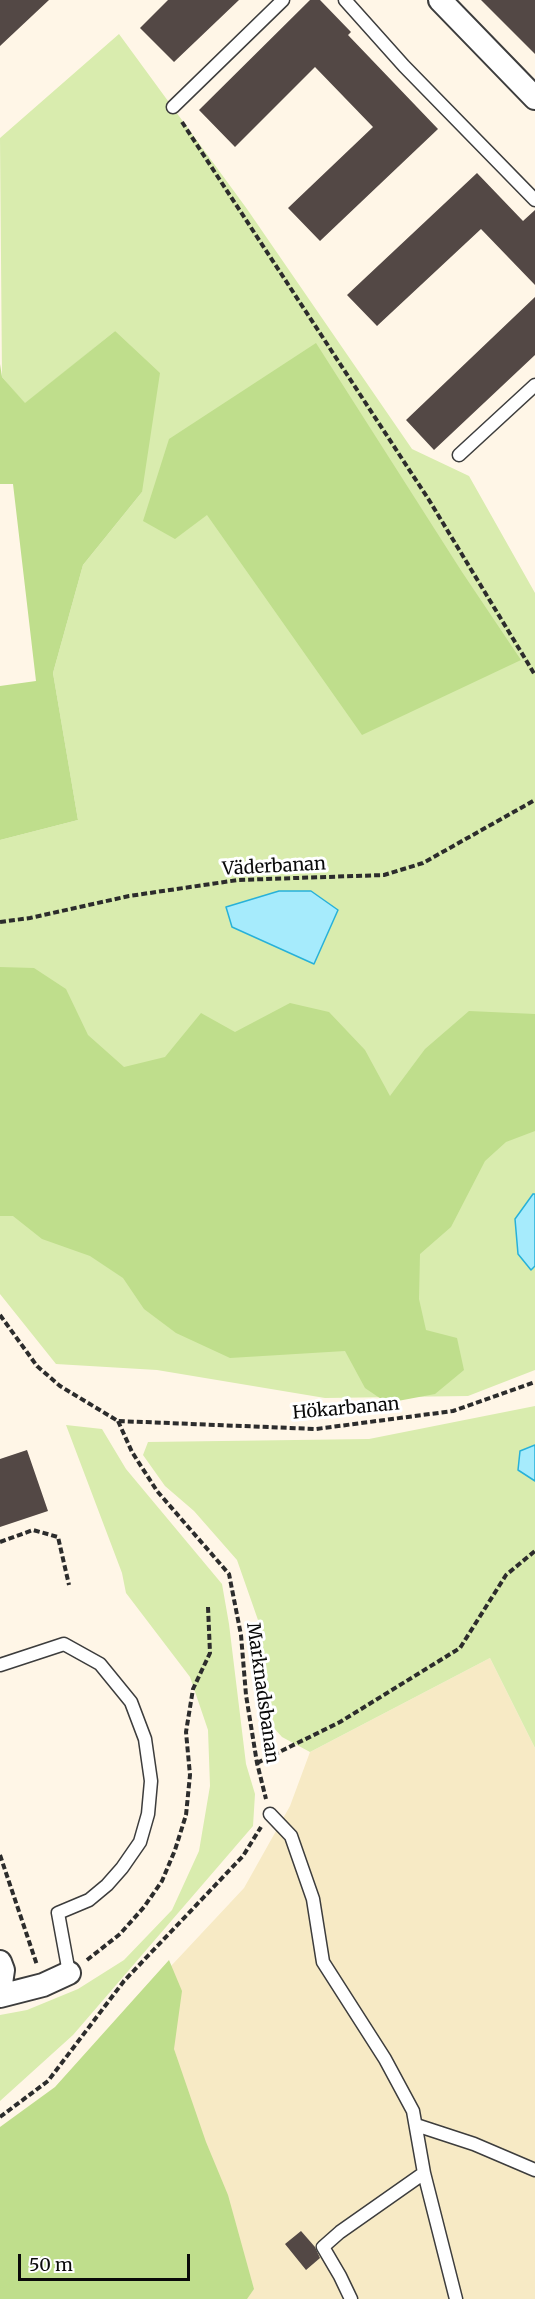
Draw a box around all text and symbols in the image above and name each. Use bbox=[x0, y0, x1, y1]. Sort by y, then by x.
street label: Väderbanan bbox=[222, 853, 326, 881]
street label: Hökarbanan bbox=[292, 1394, 400, 1424]
street label: Marknadsbanan bbox=[241, 1621, 283, 1765]
scale bar bbox=[21, 2242, 194, 2280]
text: 50 m bbox=[29, 2253, 73, 2276]

